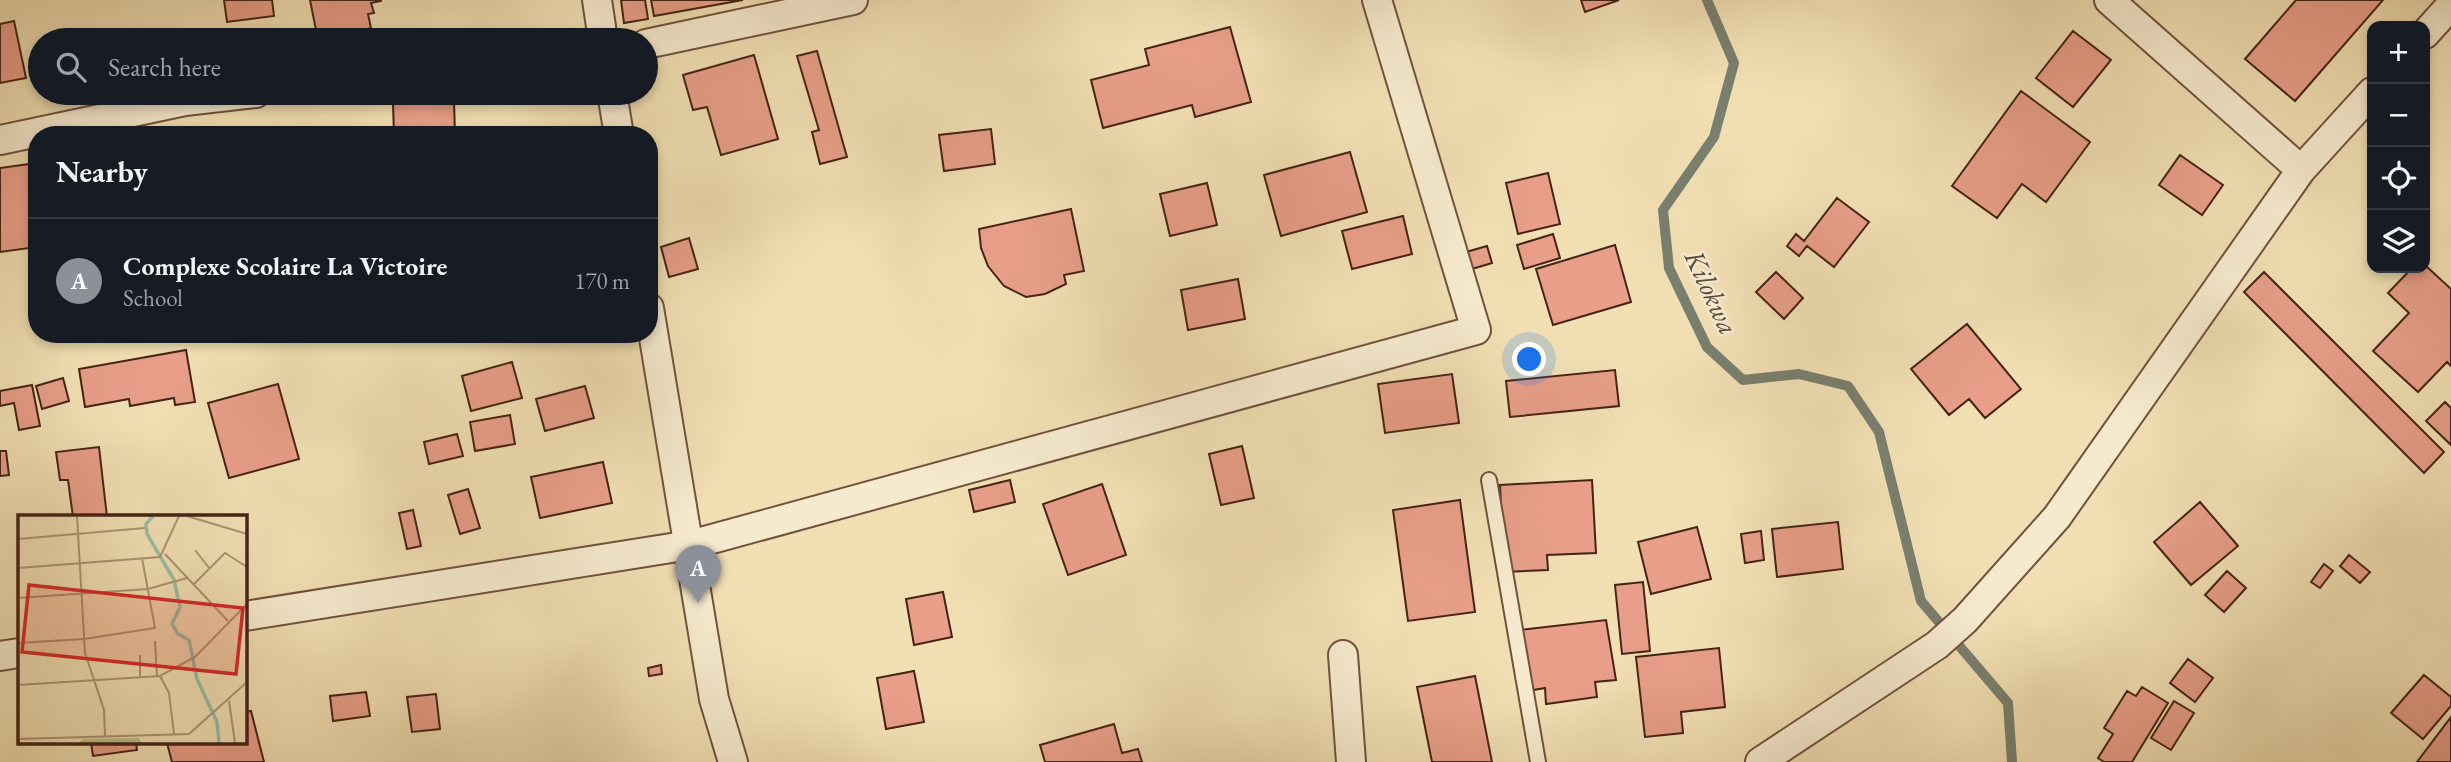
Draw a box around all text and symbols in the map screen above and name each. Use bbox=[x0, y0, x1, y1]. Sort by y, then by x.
map controls bbox=[2367, 21, 2430, 273]
button: + bbox=[2367, 21, 2430, 84]
search box bbox=[28, 28, 658, 105]
icon: search bbox=[52, 48, 90, 86]
text: Search here bbox=[108, 50, 221, 84]
button: − bbox=[2367, 84, 2430, 147]
button: locate bbox=[2367, 147, 2430, 210]
text: Nearby bbox=[56, 152, 148, 191]
button: layers bbox=[2367, 210, 2430, 273]
water label: Kilokwa bbox=[1676, 243, 1747, 340]
text: Complexe Scolaire La Victoire bbox=[123, 249, 447, 283]
text: A bbox=[71, 266, 87, 296]
text: 170 m bbox=[574, 266, 630, 296]
text: School bbox=[123, 283, 183, 313]
your location bbox=[1512, 342, 1546, 376]
inset map bbox=[18, 515, 247, 744]
pin: A bbox=[675, 545, 721, 603]

